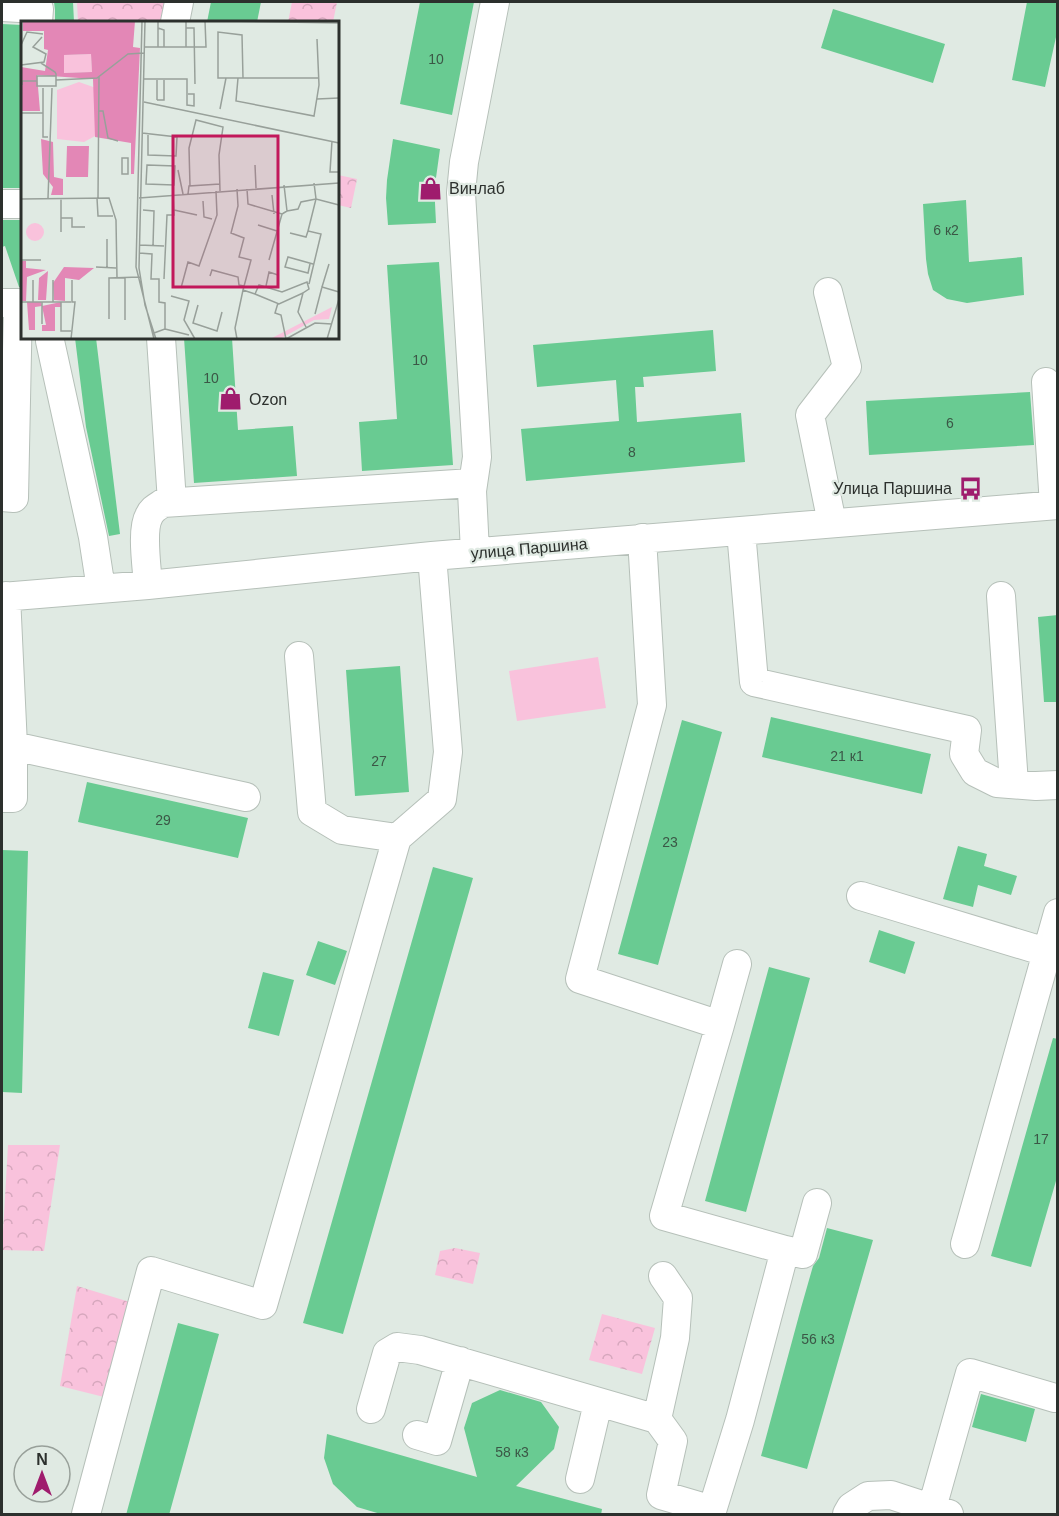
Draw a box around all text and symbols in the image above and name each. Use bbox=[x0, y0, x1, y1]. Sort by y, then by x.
inset map bbox=[21, 21, 339, 339]
house number: 10 bbox=[428, 51, 444, 67]
shop icon: Винлаб bbox=[418, 175, 444, 201]
place label: Винлаб bbox=[449, 180, 505, 197]
house number: 6 к2 bbox=[933, 222, 959, 238]
house number: 10 bbox=[412, 352, 428, 368]
house number: 10 bbox=[203, 370, 219, 386]
shop icon: Ozon bbox=[218, 386, 244, 412]
place label: Ozon bbox=[249, 391, 287, 408]
house number: 6 bbox=[946, 415, 954, 431]
house number: 8 bbox=[628, 444, 636, 460]
bus stop icon: Улица Паршина bbox=[957, 475, 983, 501]
place label: Улица Паршина bbox=[833, 480, 952, 497]
street label: улица Паршина bbox=[470, 535, 588, 562]
house number: 21 к1 bbox=[830, 748, 864, 764]
house number: 27 bbox=[371, 753, 387, 769]
house number: 29 bbox=[155, 812, 171, 828]
house number: 23 bbox=[662, 834, 678, 850]
house number: 17 bbox=[1033, 1131, 1049, 1147]
house number: 56 к3 bbox=[801, 1331, 835, 1347]
north arrow bbox=[12, 1444, 72, 1504]
house number: 58 к3 bbox=[495, 1444, 529, 1460]
text: N bbox=[36, 1451, 48, 1468]

